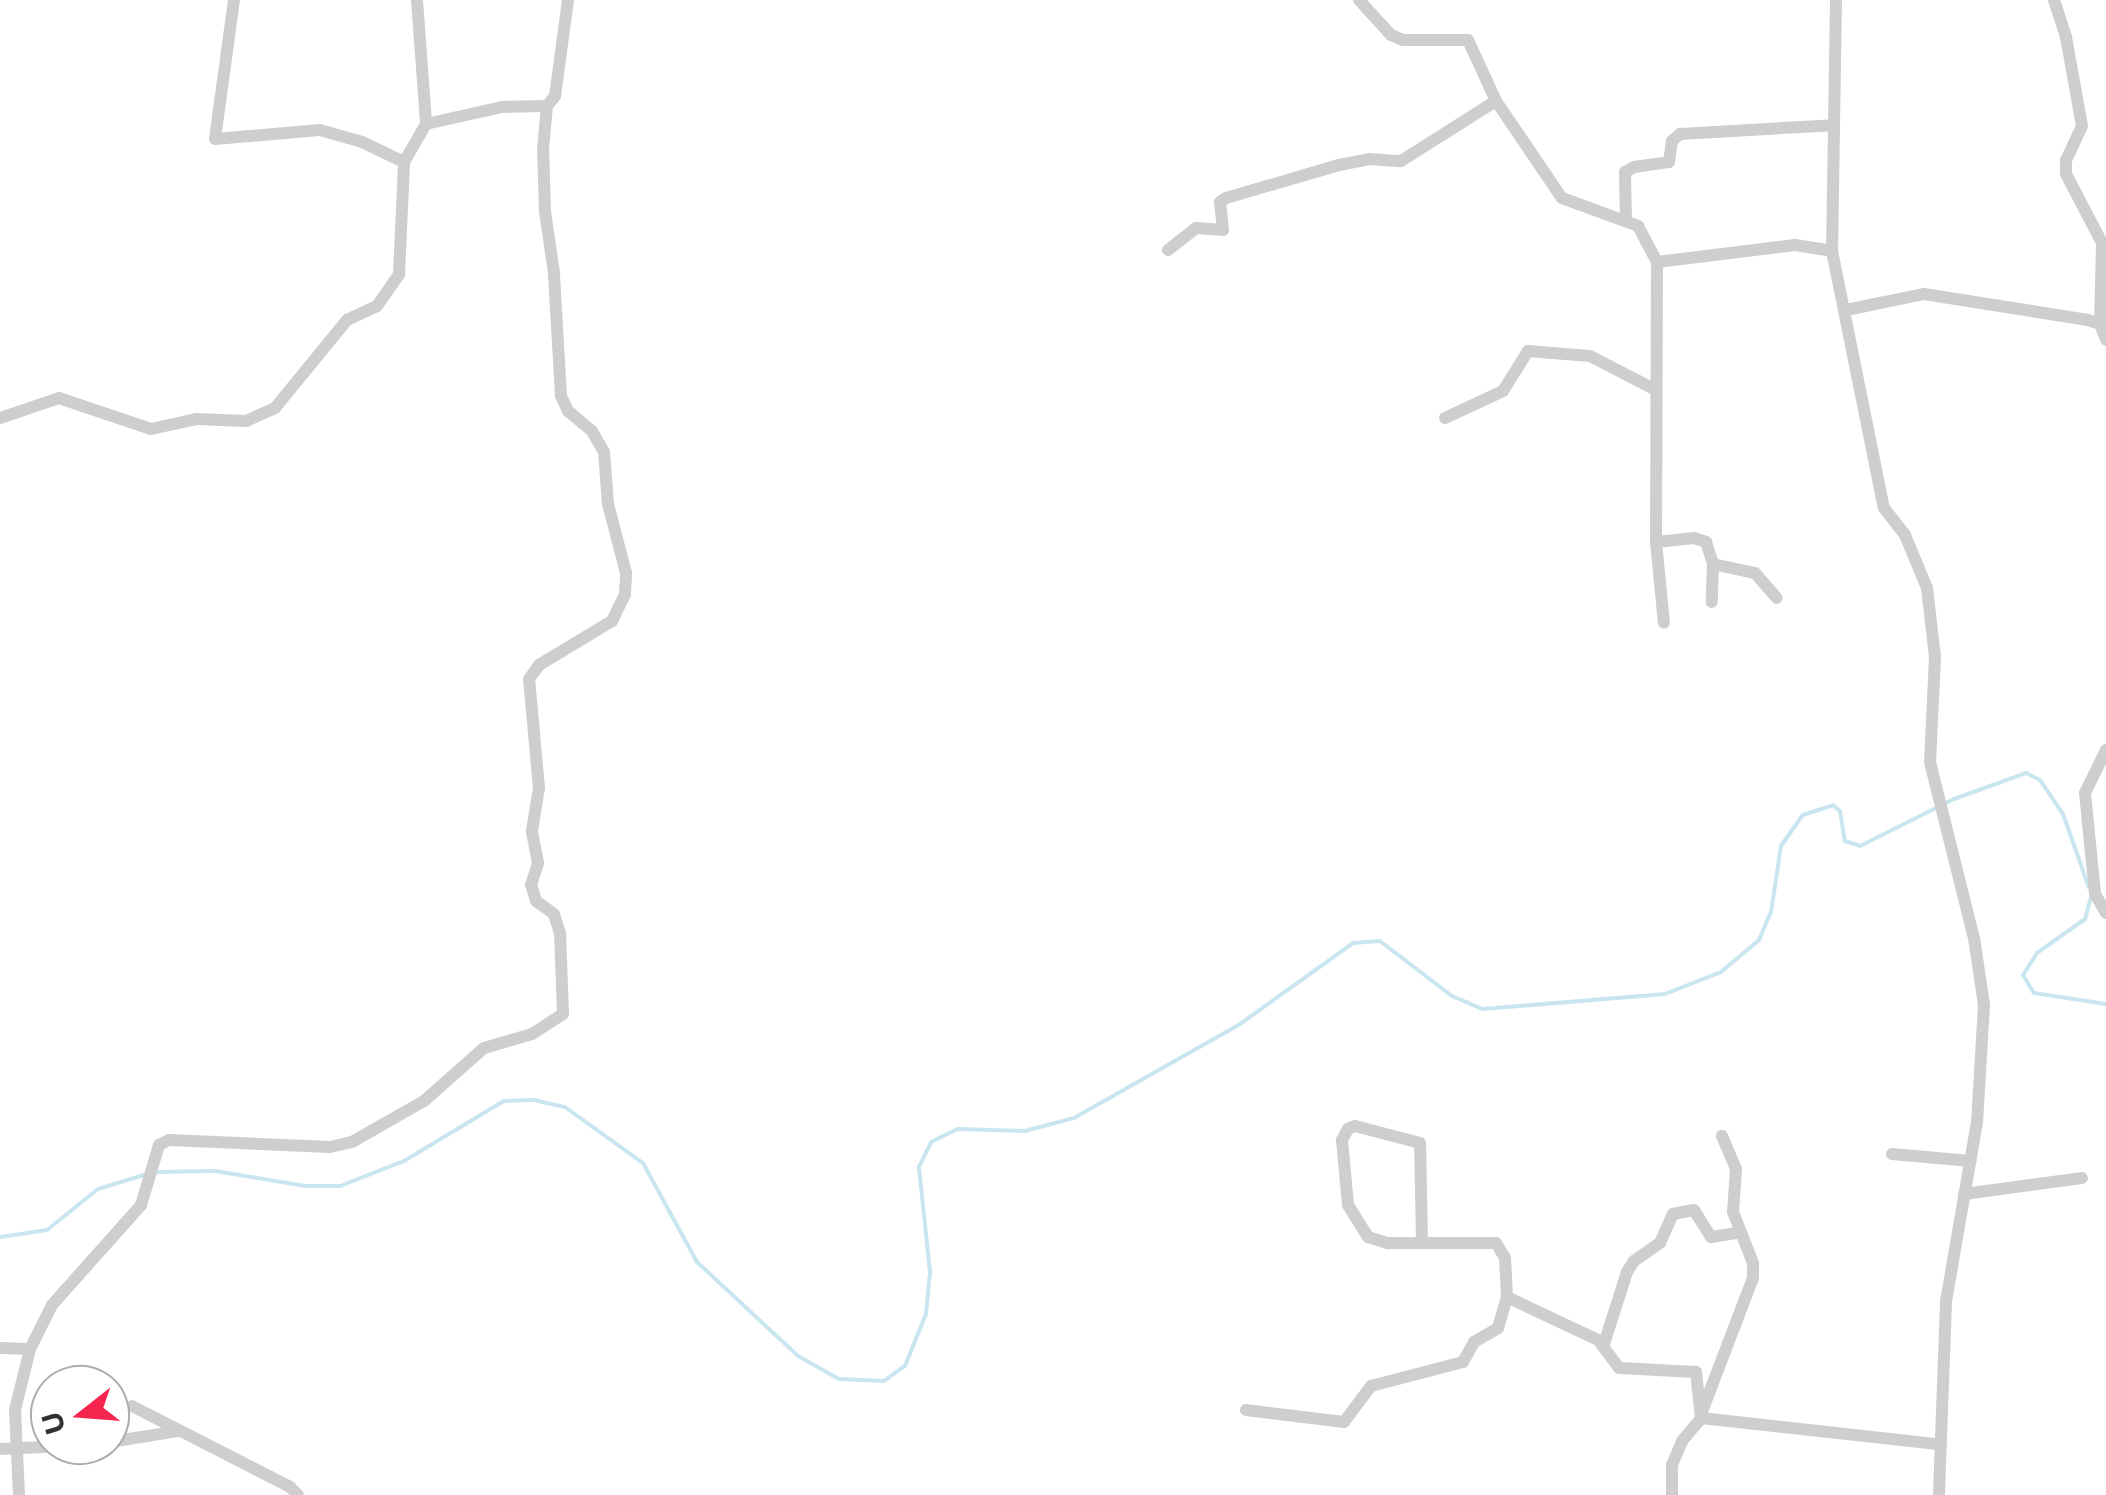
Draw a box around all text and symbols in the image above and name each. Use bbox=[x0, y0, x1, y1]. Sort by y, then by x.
north arrow bbox=[30, 1365, 130, 1465]
text: U bbox=[34, 1408, 73, 1439]

